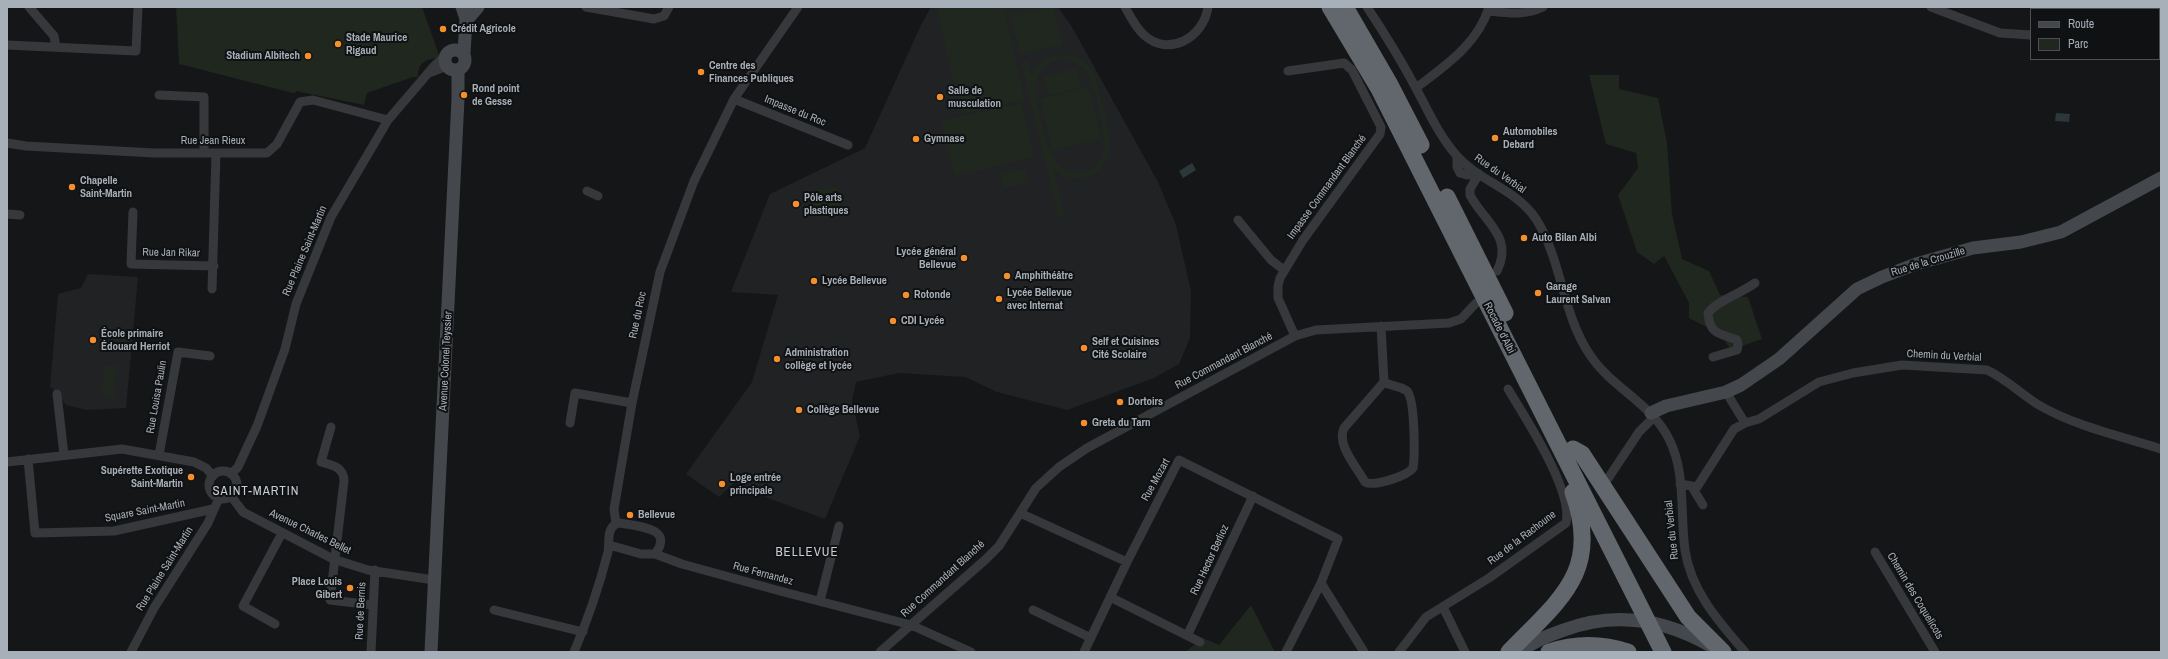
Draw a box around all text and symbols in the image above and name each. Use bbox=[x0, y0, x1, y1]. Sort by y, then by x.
legend bbox=[2030, 8, 2160, 60]
text: Route bbox=[2068, 16, 2094, 32]
place label: Crédit Agricole bbox=[451, 22, 516, 36]
marker: Crédit Agricole bbox=[438, 24, 448, 34]
place label: Stade Maurice Rigaud bbox=[346, 31, 407, 57]
text: Parc bbox=[2068, 36, 2088, 52]
marker: Stade Maurice Rigaud bbox=[333, 39, 343, 49]
place label: Stadium Albitech bbox=[226, 49, 300, 63]
marker: Stadium Albitech bbox=[303, 51, 313, 61]
place label: Centre des Finances Publiques bbox=[709, 59, 794, 85]
marker: Centre des Finances Publiques bbox=[696, 67, 706, 77]
place label: Rond point de Gesse bbox=[472, 82, 520, 108]
place label: Salle de musculation bbox=[948, 84, 1001, 110]
marker: Rond point de Gesse bbox=[459, 90, 469, 100]
marker: Salle de musculation bbox=[935, 92, 945, 102]
street label: Impasse du Roc bbox=[762, 93, 828, 129]
place label: Automobiles Debard bbox=[1503, 125, 1558, 151]
place label: Gymnase bbox=[924, 132, 965, 146]
street label: Impasse Commandant Blanché bbox=[1285, 132, 1369, 242]
marker: Automobiles Debard bbox=[1490, 133, 1500, 143]
street label: Rue Jean Rieux bbox=[181, 134, 245, 148]
marker: Gymnase bbox=[911, 134, 921, 144]
street label: Rue du Verbial bbox=[1472, 151, 1528, 197]
place label: Chapelle Saint-Martin bbox=[80, 174, 132, 200]
marker: Chapelle Saint-Martin bbox=[67, 182, 77, 192]
place label: Pôle arts plastiques bbox=[804, 191, 849, 217]
marker: Pôle arts plastiques bbox=[791, 199, 801, 209]
street label: Rue Plaine Saint-Martin bbox=[280, 204, 330, 298]
place label: Auto Bilan Albi bbox=[1532, 231, 1597, 245]
marker: Auto Bilan Albi bbox=[1519, 233, 1529, 243]
street label: Rue de la Crouzille bbox=[1889, 244, 1967, 280]
place label: Lycée général Bellevue bbox=[896, 245, 956, 271]
street label: Rue Jan Rikar bbox=[142, 246, 200, 260]
marker: Lycée général Bellevue bbox=[959, 253, 969, 263]
place label: Amphithéâtre bbox=[1015, 269, 1073, 283]
marker: Amphithéâtre bbox=[1002, 271, 1012, 281]
place label: Lycée Bellevue bbox=[822, 274, 887, 288]
marker: Lycée Bellevue bbox=[809, 276, 819, 286]
place label: Garage Laurent Salvan bbox=[1546, 280, 1611, 306]
place label: Lycée Bellevue avec Internat bbox=[1007, 286, 1072, 312]
place label: Rotonde bbox=[914, 288, 951, 302]
marker: Garage Laurent Salvan bbox=[1533, 288, 1543, 298]
street label: Rue du Roc bbox=[627, 290, 649, 340]
marker: Rotonde bbox=[901, 290, 911, 300]
marker: Lycée Bellevue avec Internat bbox=[994, 294, 1004, 304]
street label: Rocade d'Albi bbox=[1480, 300, 1518, 356]
street label: Avenue Colonel Teyssier bbox=[437, 311, 455, 411]
place label: CDI Lycée bbox=[901, 314, 944, 328]
marker: CDI Lycée bbox=[888, 316, 898, 326]
place label: École primaire Édouard Herriot bbox=[101, 327, 170, 353]
street label: Rue Commandant Blanché bbox=[1173, 330, 1275, 392]
marker: École primaire Édouard Herriot bbox=[88, 335, 98, 345]
place label: Self et Cuisines Cité Scolaire bbox=[1092, 335, 1159, 361]
marker: Self et Cuisines Cité Scolaire bbox=[1079, 343, 1089, 353]
place label: Administration collège et lycée bbox=[785, 346, 852, 372]
street label: Chemin du Verbial bbox=[1906, 347, 1982, 365]
marker: Administration collège et lycée bbox=[772, 354, 782, 364]
street label: Rue Louisa Paulin bbox=[144, 359, 170, 435]
place label: Dortoirs bbox=[1128, 395, 1163, 409]
marker: Dortoirs bbox=[1115, 397, 1125, 407]
place label: Collège Bellevue bbox=[807, 403, 879, 417]
marker: Collège Bellevue bbox=[794, 405, 804, 415]
place label: Greta du Tarn bbox=[1092, 416, 1150, 430]
marker: Greta du Tarn bbox=[1079, 418, 1089, 428]
street label: Rue Mozart bbox=[1139, 456, 1173, 504]
place label: Supérette Exotique Saint-Martin bbox=[101, 464, 183, 490]
place label: Loge entrée principale bbox=[730, 471, 781, 497]
marker: Supérette Exotique Saint-Martin bbox=[186, 472, 196, 482]
marker: Loge entrée principale bbox=[717, 479, 727, 489]
district label: SAINT-MARTIN bbox=[212, 484, 300, 500]
street label: Square Saint-Martin bbox=[104, 497, 186, 525]
street label: Rue du Verbial bbox=[1662, 500, 1682, 560]
street label: Avenue Charles Bellet bbox=[267, 507, 353, 557]
place label: Bellevue bbox=[638, 508, 675, 522]
street label: Rue de la Rachoune bbox=[1485, 508, 1559, 568]
marker: Bellevue bbox=[625, 510, 635, 520]
street label: Rue Hector Berlioz bbox=[1188, 523, 1232, 597]
street label: Rue Plaine Saint-Martin bbox=[134, 524, 196, 614]
street label: Rue Commandant Blanché bbox=[898, 538, 988, 620]
district label: BELLEVUE bbox=[775, 545, 839, 561]
street label: Chemin des Coquelicots bbox=[1884, 550, 1946, 642]
street label: Rue Fernandez bbox=[731, 560, 795, 588]
place label: Place Louis Gibert bbox=[292, 575, 342, 601]
street label: Rue de Bernis bbox=[353, 582, 369, 640]
marker: Place Louis Gibert bbox=[345, 583, 355, 593]

